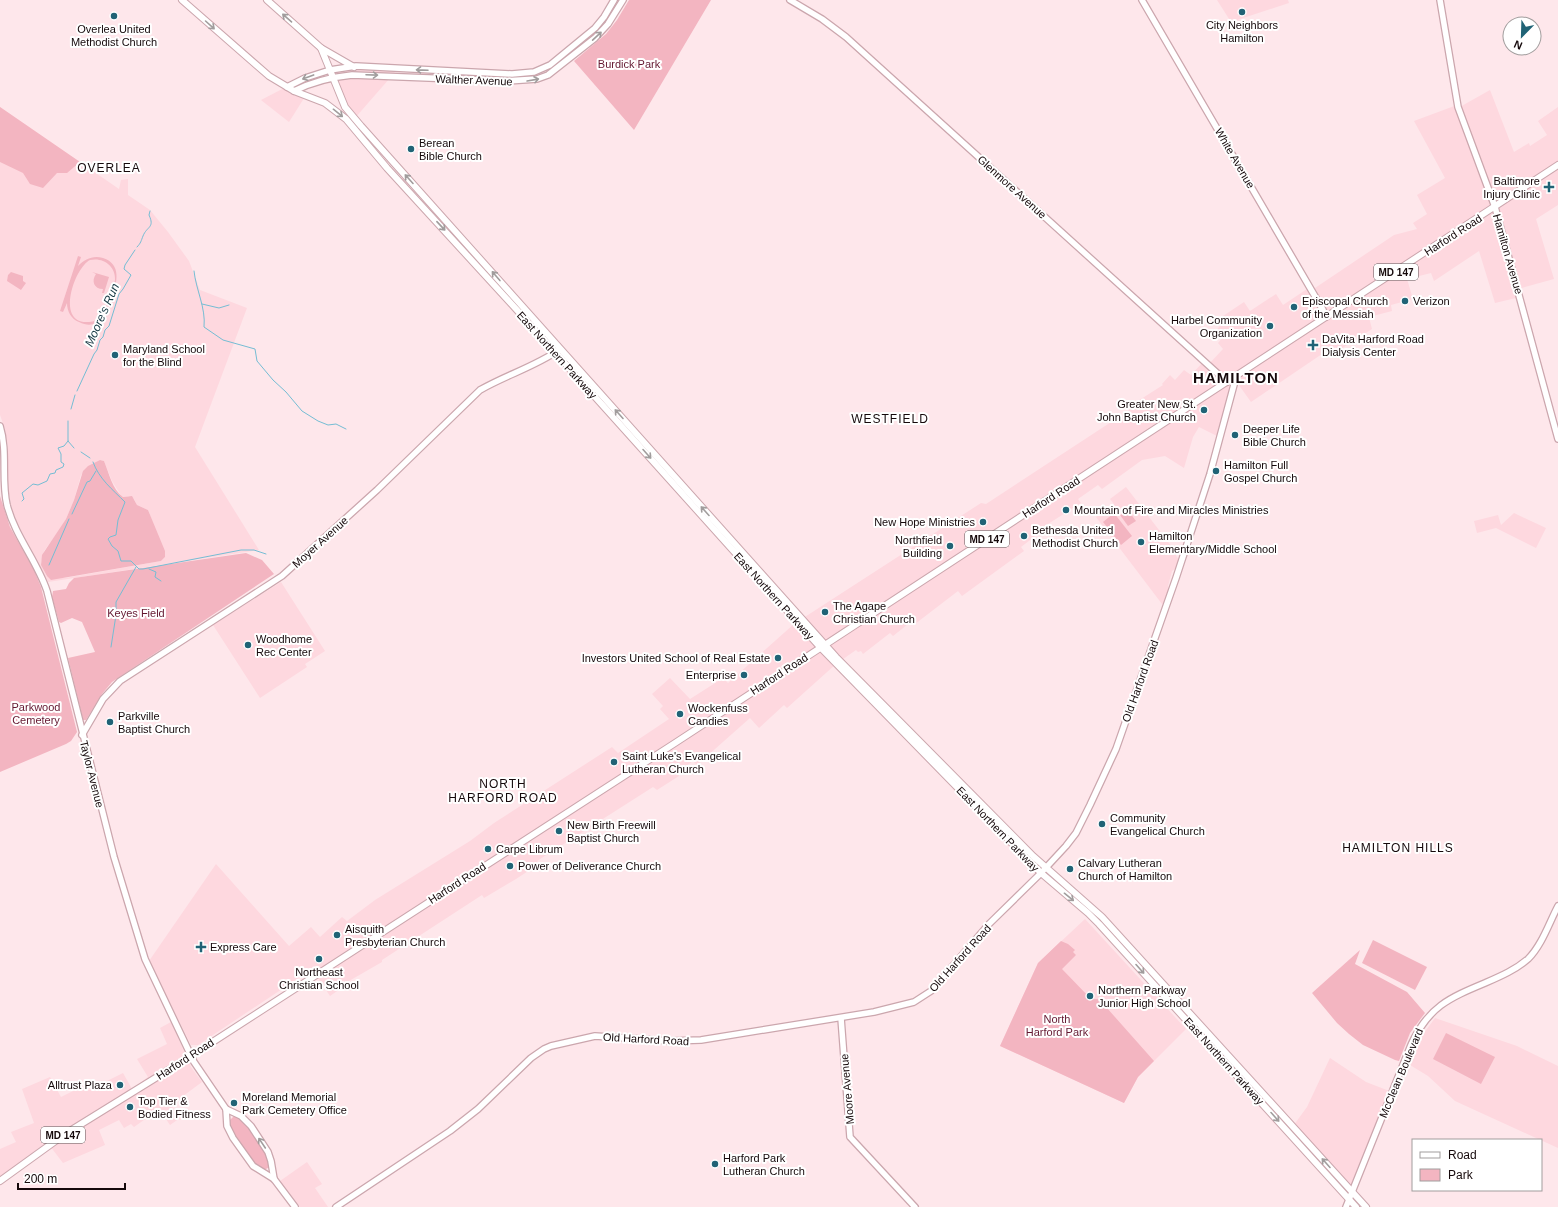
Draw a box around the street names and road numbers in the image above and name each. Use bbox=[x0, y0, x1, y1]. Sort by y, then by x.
street label: Walther Avenue bbox=[435, 73, 513, 87]
street label: White Avenue bbox=[1213, 126, 1257, 190]
street label: Glenmore Avenue bbox=[975, 153, 1049, 221]
street label: Harford Road bbox=[1422, 212, 1484, 258]
street label: Hamilton Avenue bbox=[1491, 212, 1525, 296]
road number: MD 147 bbox=[1374, 264, 1418, 280]
street label: East Northern Parkway bbox=[515, 309, 600, 401]
street label: Harford Road bbox=[1020, 474, 1082, 520]
street label: Moyer Avenue bbox=[290, 514, 350, 570]
road number: MD 147 bbox=[965, 531, 1009, 547]
street label: East Northern Parkway bbox=[732, 550, 817, 642]
street label: Old Harford Road bbox=[1120, 638, 1160, 724]
street label: Harford Road bbox=[748, 651, 810, 697]
street label: Taylor Avenue bbox=[78, 739, 106, 809]
street label: East Northern Parkway bbox=[954, 784, 1042, 874]
street label: Harford Road bbox=[426, 860, 488, 906]
street label: Old Harford Road bbox=[927, 922, 993, 994]
street label: East Northern Parkway bbox=[1182, 1015, 1267, 1107]
street label: McClean Boulevard bbox=[1377, 1026, 1425, 1120]
street label: Old Harford Road bbox=[603, 1031, 689, 1047]
street label: Harford Road bbox=[154, 1036, 216, 1082]
street label: Moore Avenue bbox=[838, 1053, 856, 1125]
road number: MD 147 bbox=[41, 1127, 85, 1143]

